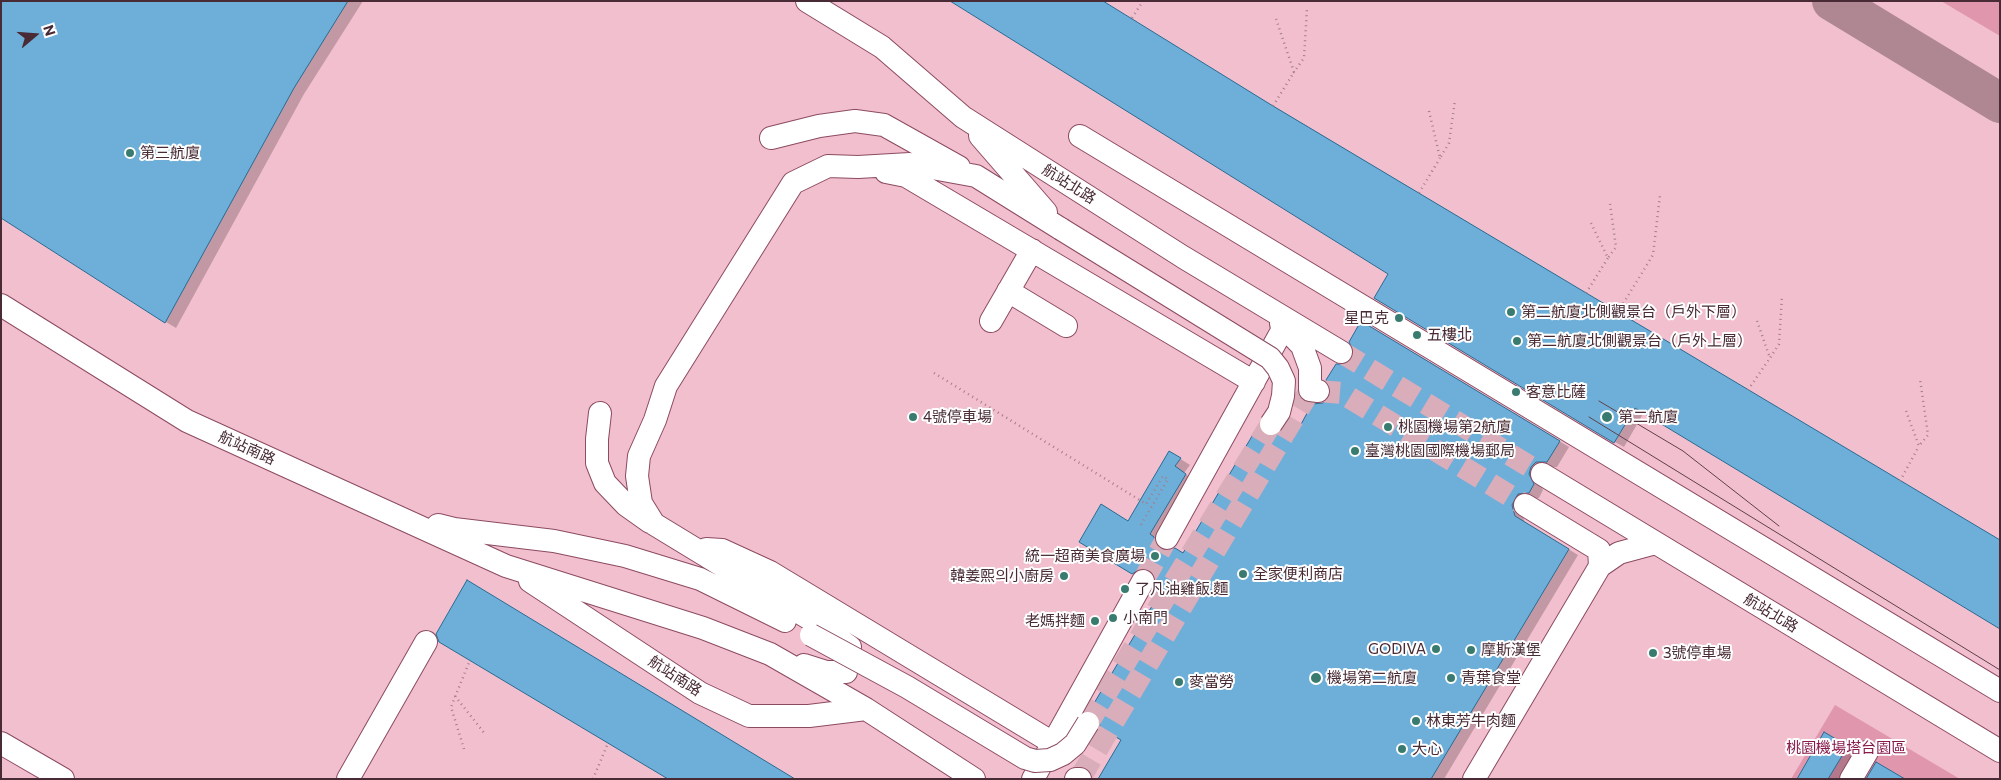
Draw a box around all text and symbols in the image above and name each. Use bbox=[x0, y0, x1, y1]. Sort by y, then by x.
north arrow bbox=[10, 10, 60, 60]
text: N bbox=[40, 23, 59, 38]
place label: 第三航廈 bbox=[140, 144, 200, 162]
marker: 第三航廈 bbox=[124, 147, 136, 159]
street label: 航站北路 bbox=[1039, 160, 1099, 208]
place label: 第二航廈北側觀景台（戶外下層） bbox=[1521, 303, 1746, 321]
marker: 第二航廈北側觀景台（戶外下層） bbox=[1505, 306, 1517, 318]
place label: 星巴克 bbox=[1344, 309, 1389, 327]
marker: 星巴克 bbox=[1393, 312, 1405, 324]
place label: 五樓北 bbox=[1427, 326, 1472, 344]
marker: 五樓北 bbox=[1411, 329, 1423, 341]
place label: 第二航廈北側觀景台（戶外上層） bbox=[1527, 332, 1752, 350]
marker: 第二航廈北側觀景台（戶外上層） bbox=[1511, 335, 1523, 347]
place label: 客意比薩 bbox=[1526, 383, 1586, 401]
marker: 客意比薩 bbox=[1510, 386, 1522, 398]
place label: 4號停車場 bbox=[923, 408, 992, 426]
place label: 第二航廈 bbox=[1618, 408, 1678, 426]
marker: 第二航廈 bbox=[1600, 410, 1614, 424]
marker: 4號停車場 bbox=[907, 411, 919, 423]
place label: 桃園機場第2航廈 bbox=[1398, 418, 1511, 436]
marker: 桃園機場第2航廈 bbox=[1382, 421, 1394, 433]
street label: 航站南路 bbox=[216, 428, 278, 468]
place label: 臺灣桃園國際機場郵局 bbox=[1365, 442, 1515, 460]
marker: 臺灣桃園國際機場郵局 bbox=[1349, 445, 1361, 457]
place label: 統一超商美食廣場 bbox=[1025, 547, 1145, 565]
marker: 統一超商美食廣場 bbox=[1149, 550, 1161, 562]
place label: 全家便利商店 bbox=[1253, 565, 1343, 583]
place label: 韓姜熙의小廚房 bbox=[950, 567, 1054, 585]
marker: 全家便利商店 bbox=[1237, 568, 1249, 580]
marker: 韓姜熙의小廚房 bbox=[1058, 570, 1070, 582]
place label: 了凡油雞飯.麵 bbox=[1135, 580, 1229, 598]
marker: 了凡油雞飯.麵 bbox=[1119, 583, 1131, 595]
street label: 航站北路 bbox=[1741, 590, 1801, 636]
place label: 小南門 bbox=[1123, 609, 1168, 627]
place label: 老媽拌麵 bbox=[1025, 612, 1085, 630]
marker: 小南門 bbox=[1107, 612, 1119, 624]
marker: 老媽拌麵 bbox=[1089, 615, 1101, 627]
place label: GODIVA bbox=[1368, 640, 1426, 658]
place label: 摩斯漢堡 bbox=[1481, 641, 1541, 659]
marker: GODIVA bbox=[1430, 643, 1442, 655]
marker: 摩斯漢堡 bbox=[1465, 644, 1477, 656]
place label: 3號停車場 bbox=[1663, 644, 1732, 662]
marker: 3號停車場 bbox=[1647, 647, 1659, 659]
street label: 航站南路 bbox=[645, 652, 705, 700]
place label: 機場第二航廈 bbox=[1327, 669, 1417, 687]
place label: 青葉食堂 bbox=[1461, 669, 1521, 687]
marker: 機場第二航廈 bbox=[1309, 671, 1323, 685]
marker: 青葉食堂 bbox=[1445, 672, 1457, 684]
place label: 麥當勞 bbox=[1189, 673, 1234, 691]
marker: 麥當勞 bbox=[1173, 676, 1185, 688]
place label: 林東芳牛肉麵 bbox=[1426, 712, 1516, 730]
marker: 林東芳牛肉麵 bbox=[1410, 715, 1422, 727]
park label: 桃園機場塔台園區 bbox=[1786, 739, 1906, 757]
place label: 大心 bbox=[1412, 740, 1442, 758]
marker: 大心 bbox=[1396, 743, 1408, 755]

